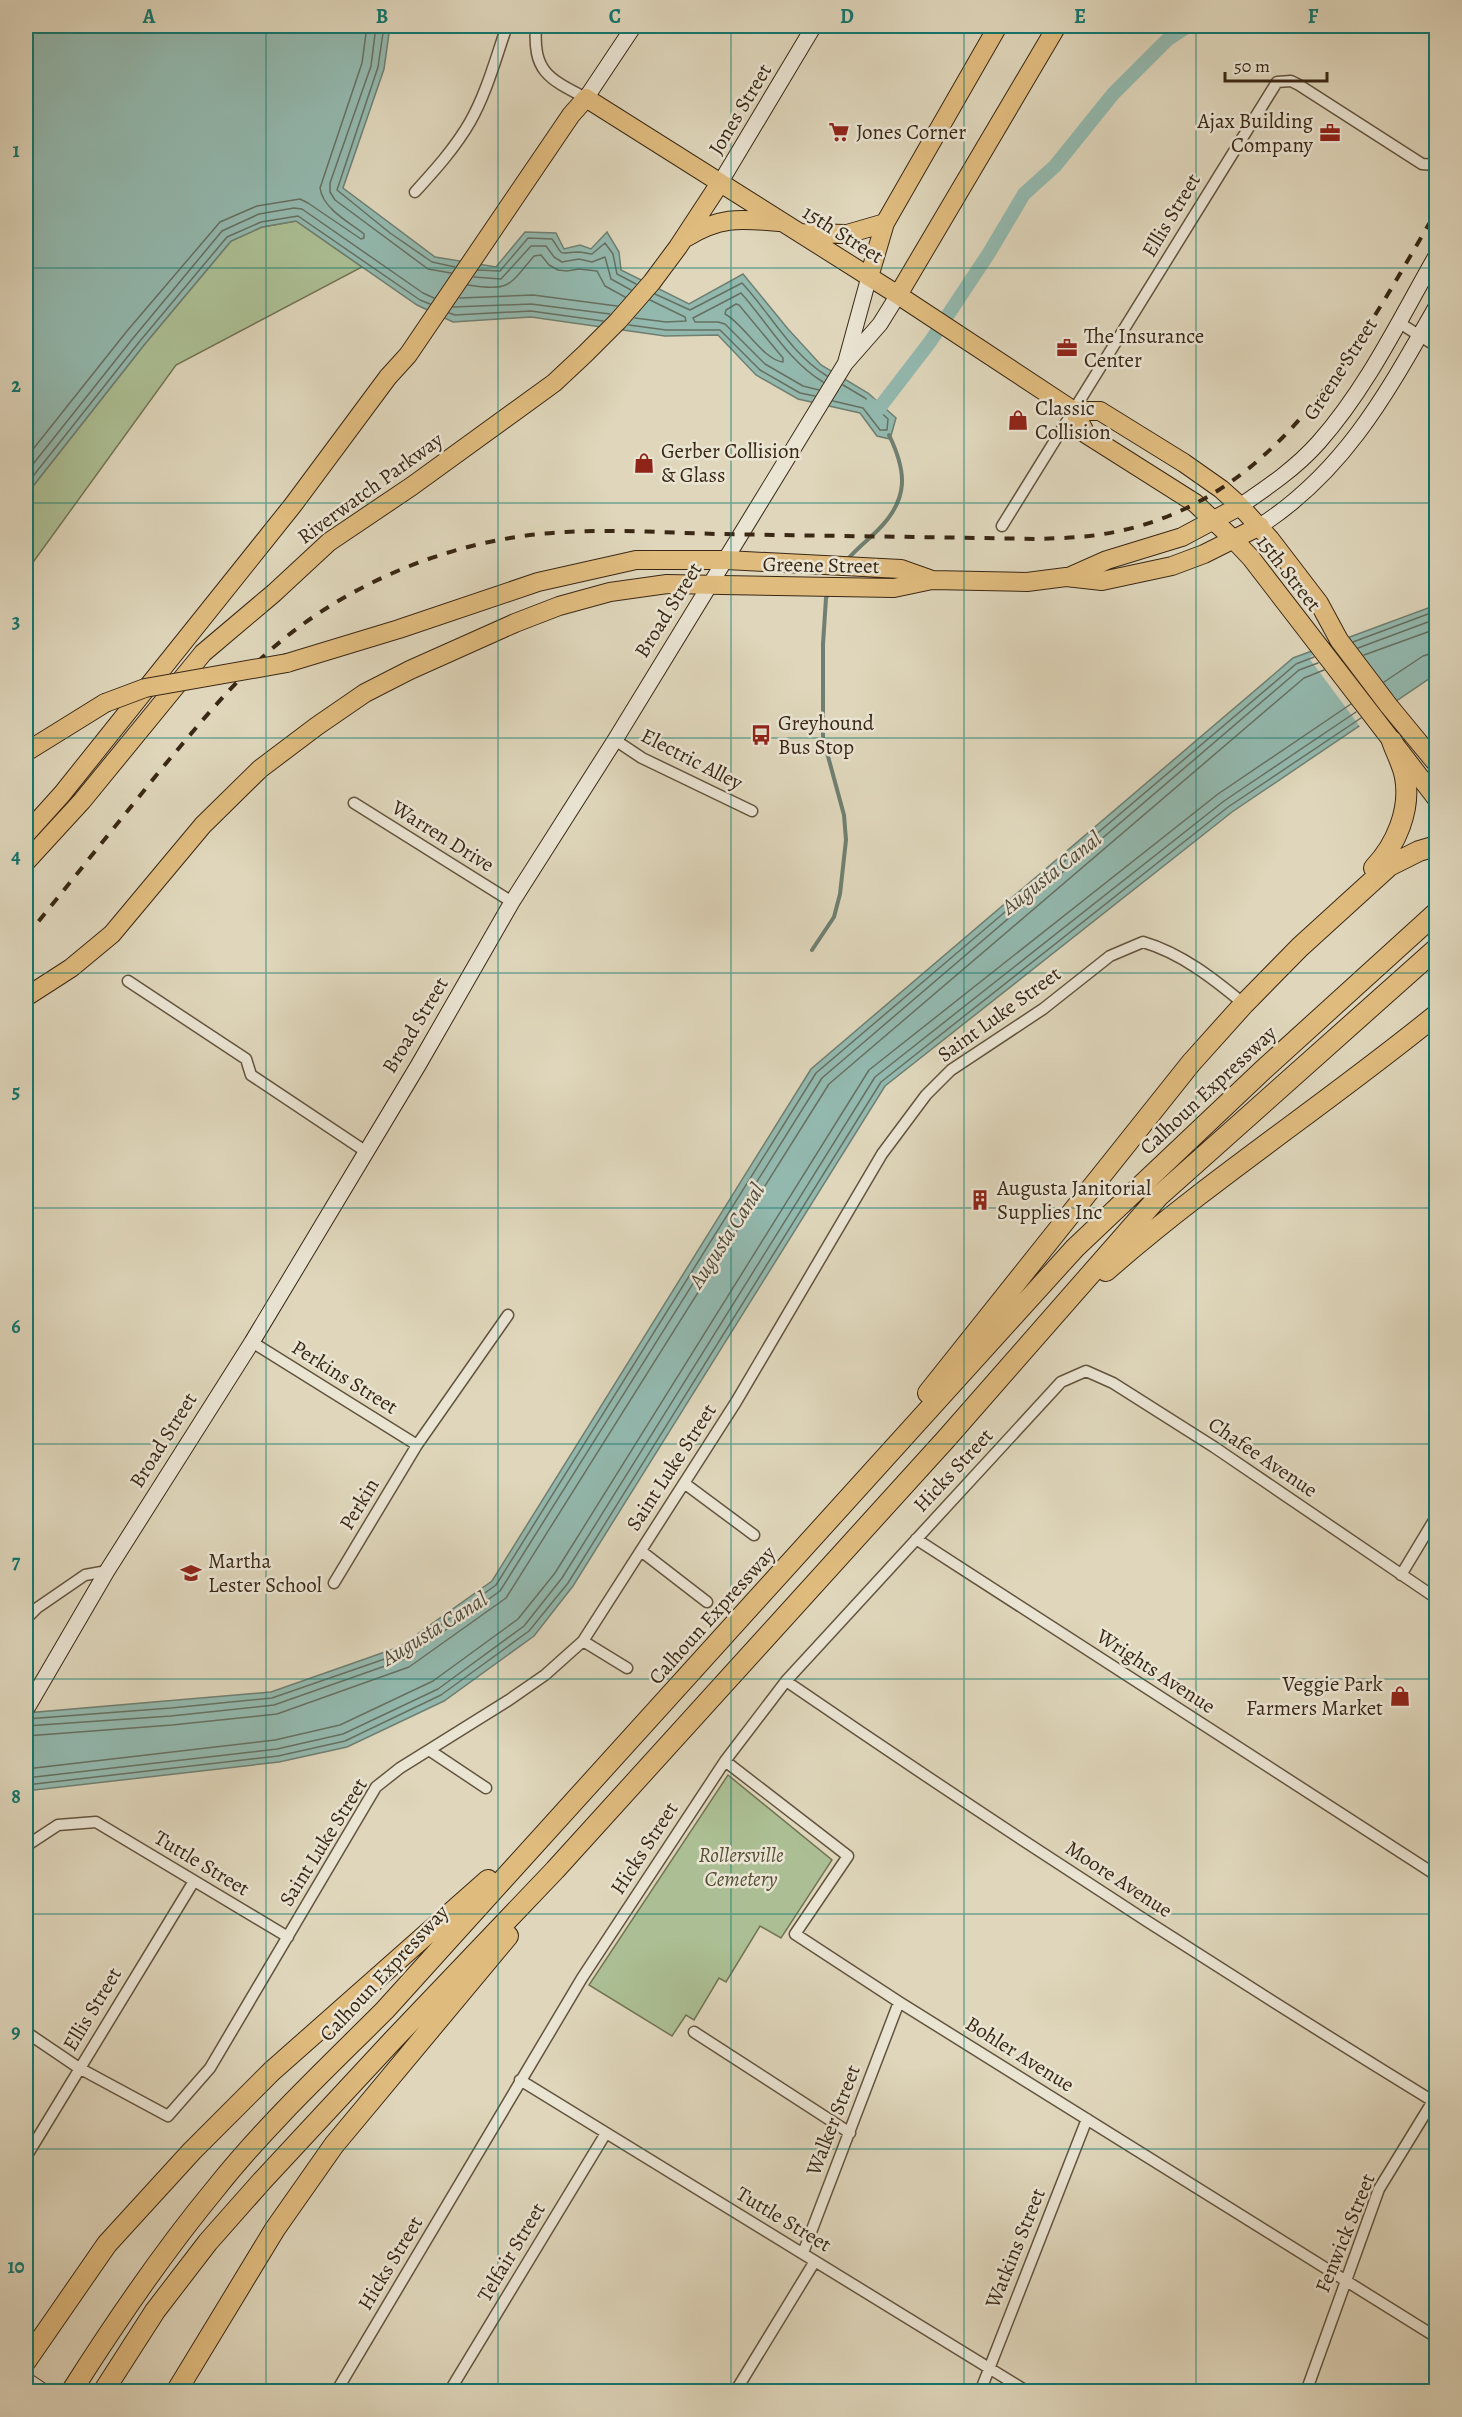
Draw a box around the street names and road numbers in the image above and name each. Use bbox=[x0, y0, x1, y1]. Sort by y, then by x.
street label: Jones Street bbox=[702, 58, 778, 160]
street label: Ellis Street bbox=[1135, 168, 1207, 262]
street label: 15th Street bbox=[797, 198, 889, 270]
street label: Greene Street bbox=[1296, 312, 1384, 426]
street label: Riverwatch Parkway bbox=[292, 425, 449, 550]
street label: 15th Street bbox=[1250, 529, 1328, 617]
street label: Greene Street bbox=[762, 550, 880, 580]
street label: Broad Street bbox=[628, 557, 708, 663]
street label: Electric Alley bbox=[636, 721, 748, 797]
street label: Warren Drive bbox=[386, 793, 500, 879]
street label: Saint Luke Street bbox=[932, 960, 1066, 1068]
street label: Broad Street bbox=[375, 972, 455, 1078]
street label: Calhoun Expressway bbox=[1134, 1019, 1283, 1161]
street label: Perkins Street bbox=[287, 1333, 403, 1421]
street label: Broad Street bbox=[123, 1387, 203, 1493]
street label: Saint Luke Street bbox=[619, 1398, 723, 1536]
street label: Chafee Avenue bbox=[1203, 1410, 1323, 1504]
street label: Hicks Street bbox=[907, 1422, 999, 1518]
street label: Perkin bbox=[333, 1473, 385, 1535]
street label: Calhoun Expressway bbox=[642, 1539, 782, 1690]
street label: Wrights Avenue bbox=[1090, 1622, 1221, 1720]
street label: Saint Luke Street bbox=[272, 1773, 374, 1911]
street label: Hicks Street bbox=[604, 1796, 684, 1900]
street label: Tuttle Street bbox=[149, 1824, 255, 1902]
street label: Moore Avenue bbox=[1060, 1834, 1178, 1924]
street label: Calhoun Expressway bbox=[313, 1898, 455, 2047]
street label: Ellis Street bbox=[56, 1962, 128, 2056]
street label: Bohler Avenue bbox=[960, 2009, 1080, 2099]
street label: Walker Street bbox=[799, 2061, 867, 2180]
street label: Fenwick Street bbox=[1308, 2169, 1382, 2297]
street label: Tuttle Street bbox=[731, 2180, 837, 2258]
street label: Watkins Street bbox=[978, 2184, 1052, 2313]
street label: Telfair Street bbox=[470, 2197, 552, 2307]
street label: Hicks Street bbox=[351, 2211, 429, 2315]

